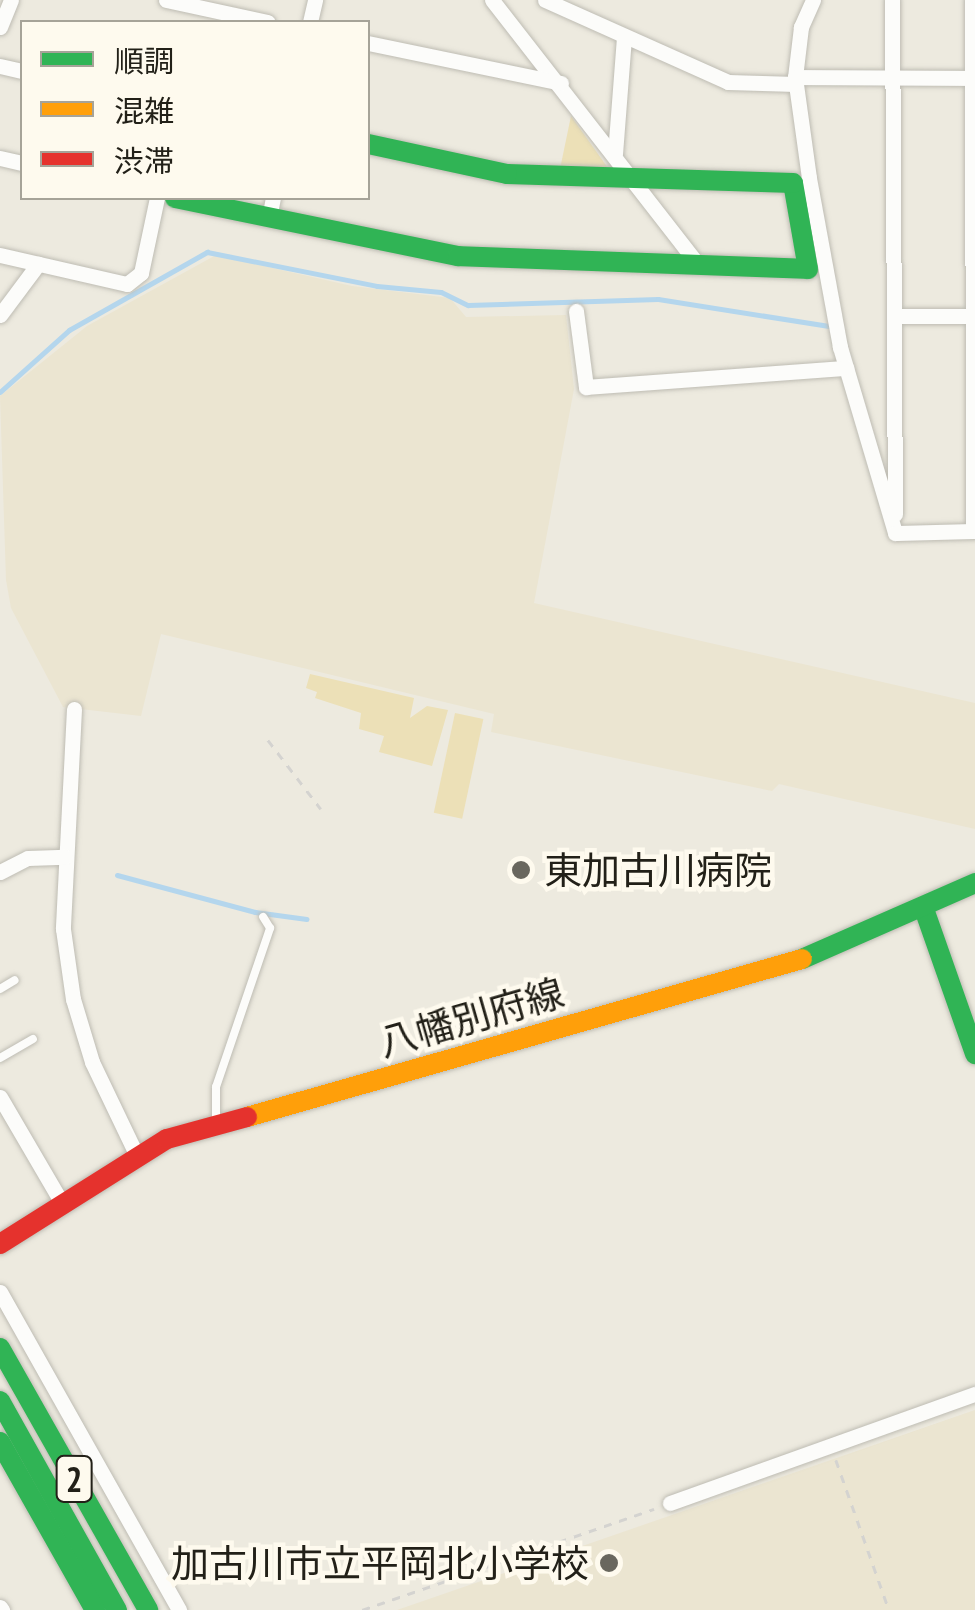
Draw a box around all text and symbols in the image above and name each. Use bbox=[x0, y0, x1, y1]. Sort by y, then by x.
legend bbox=[20, 20, 370, 200]
text: 順調 bbox=[114, 41, 174, 80]
text: 混雑 bbox=[114, 91, 174, 130]
text: 渋滞 bbox=[114, 141, 174, 180]
place label: 東加古川病院 bbox=[544, 847, 772, 893]
marker: 東加古川病院 bbox=[508, 857, 534, 883]
street label: 八幡別府線 bbox=[373, 969, 569, 1065]
road number: 2 bbox=[54, 1449, 94, 1509]
place label: 加古川市立平岡北小学校 bbox=[171, 1540, 589, 1586]
marker: 加古川市立平岡北小学校 bbox=[598, 1552, 620, 1574]

